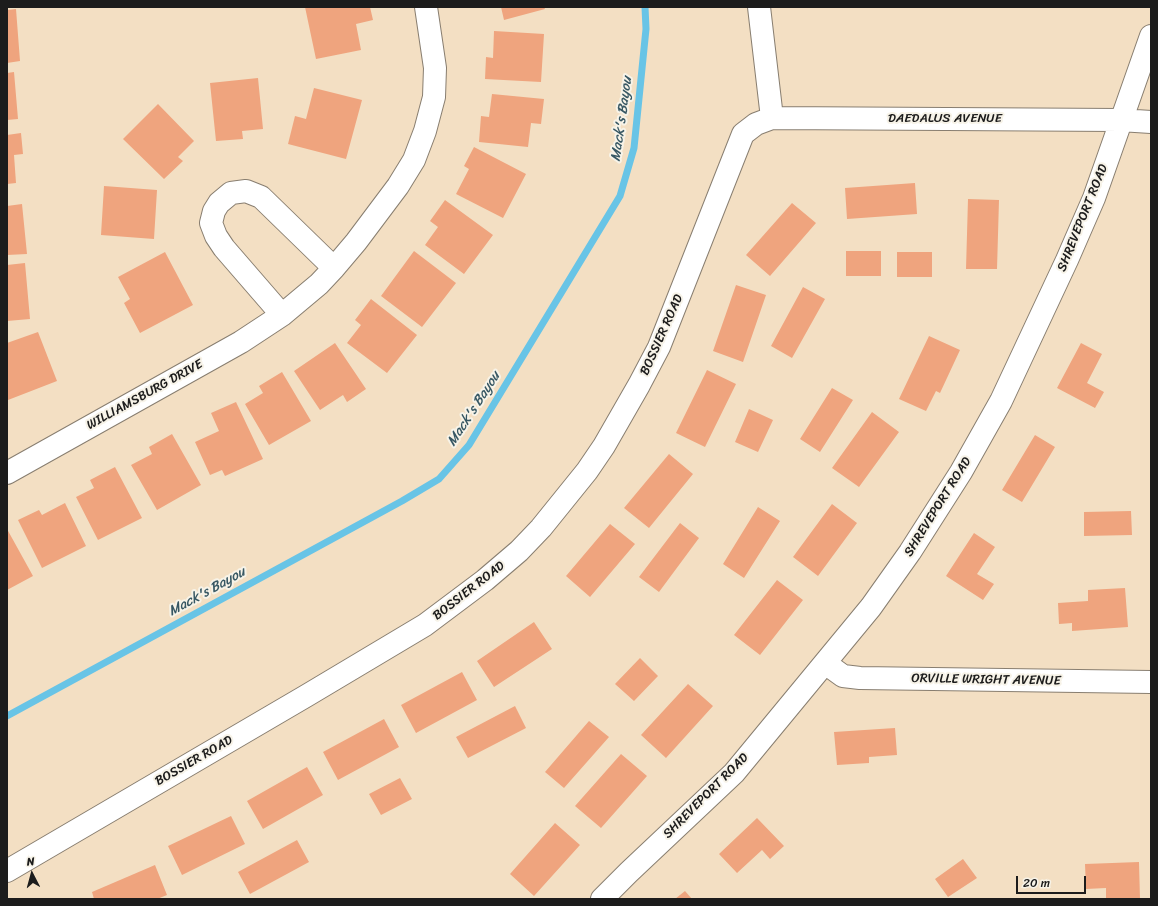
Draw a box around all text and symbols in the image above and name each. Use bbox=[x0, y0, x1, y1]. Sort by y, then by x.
water label: Mack's Bayou bbox=[608, 76, 636, 162]
street label: DAEDALUS AVENUE bbox=[888, 111, 1002, 127]
street label: SHREVEPORT ROAD bbox=[1054, 162, 1112, 274]
street label: BOSSIER ROAD bbox=[637, 292, 687, 378]
street label: WILLIAMSBURG DRIVE bbox=[84, 357, 206, 433]
water label: Mack's Bayou bbox=[444, 369, 504, 449]
street label: SHREVEPORT ROAD bbox=[901, 454, 975, 560]
street label: BOSSIER ROAD bbox=[430, 558, 508, 624]
water label: Mack's Bayou bbox=[166, 564, 248, 620]
street label: ORVILLE WRIGHT AVENUE bbox=[911, 671, 1061, 689]
street label: BOSSIER ROAD bbox=[153, 733, 235, 789]
street label: SHREVEPORT ROAD bbox=[660, 750, 752, 842]
text: N bbox=[26, 852, 35, 871]
north arrow bbox=[12, 854, 52, 894]
scale bar bbox=[1018, 868, 1088, 894]
text: 20 m bbox=[1023, 872, 1050, 894]

